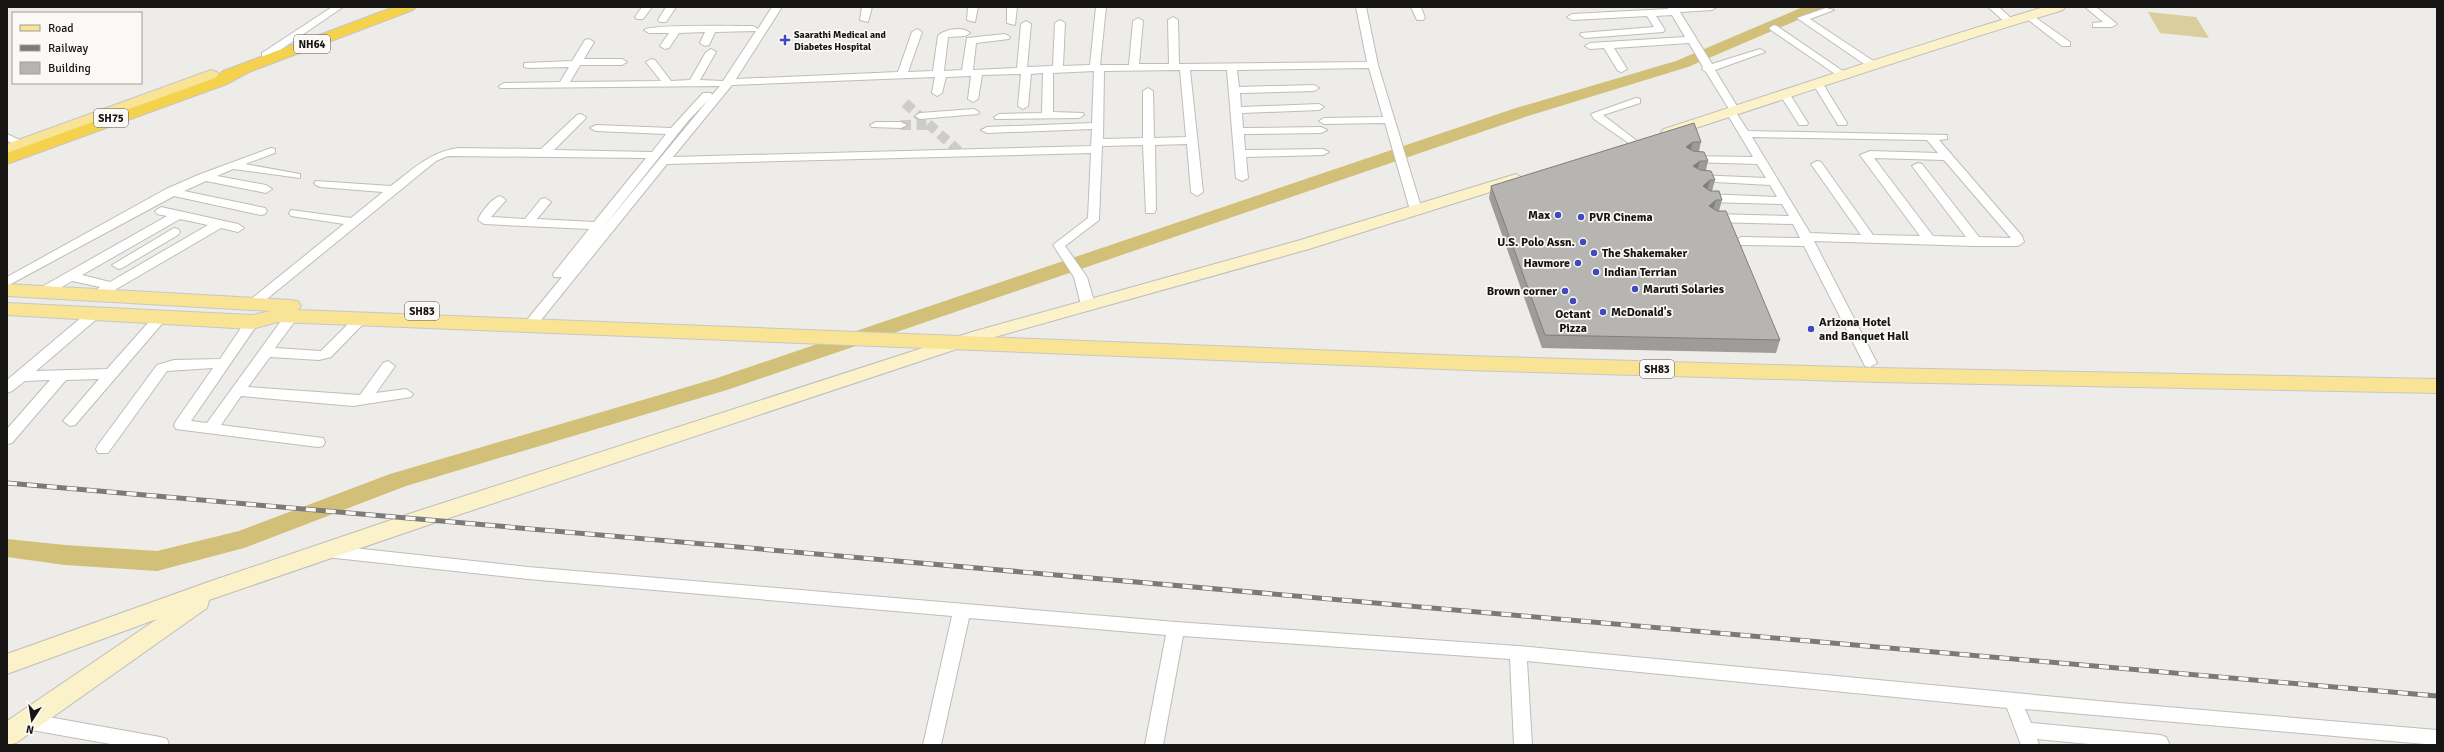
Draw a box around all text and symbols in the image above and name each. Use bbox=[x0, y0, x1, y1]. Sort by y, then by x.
legend bbox=[12, 12, 142, 84]
text: Road bbox=[48, 21, 74, 36]
place label: Saarathi Medical and Diabetes Hospital bbox=[794, 29, 887, 53]
marker: Saarathi Medical and Diabetes Hospital bbox=[779, 34, 791, 46]
road number: NH64 bbox=[294, 35, 330, 53]
text: Railway bbox=[48, 41, 88, 56]
text: Building bbox=[48, 61, 91, 76]
road number: SH75 bbox=[94, 109, 128, 127]
place label: Max bbox=[1528, 208, 1550, 223]
marker: Max bbox=[1553, 210, 1563, 220]
place label: PVR Cinema bbox=[1589, 210, 1653, 225]
marker: PVR Cinema bbox=[1576, 212, 1586, 222]
place label: U.S. Polo Assn. bbox=[1497, 235, 1575, 250]
marker: U.S. Polo Assn. bbox=[1578, 237, 1588, 247]
place label: The Shakemaker bbox=[1602, 246, 1688, 261]
marker: The Shakemaker bbox=[1589, 248, 1599, 258]
place label: Havmore bbox=[1524, 256, 1570, 271]
marker: Havmore bbox=[1573, 258, 1583, 268]
place label: Indian Terrian bbox=[1604, 265, 1677, 280]
marker: Indian Terrian bbox=[1591, 267, 1601, 277]
place label: Maruti Solaries bbox=[1643, 282, 1725, 297]
place label: Brown corner bbox=[1487, 284, 1557, 299]
marker: Maruti Solaries bbox=[1630, 284, 1640, 294]
marker: Brown corner bbox=[1560, 286, 1570, 296]
marker: Octant Pizza bbox=[1568, 296, 1578, 306]
road number: SH83 bbox=[405, 302, 439, 320]
place label: McDonald's bbox=[1611, 305, 1673, 320]
place label: Octant Pizza bbox=[1555, 307, 1591, 336]
marker: McDonald's bbox=[1598, 307, 1608, 317]
place label: Arizona Hotel and Banquet Hall bbox=[1819, 315, 1909, 344]
marker: Arizona Hotel and Banquet Hall bbox=[1806, 324, 1816, 334]
road number: SH83 bbox=[1640, 360, 1674, 378]
north arrow bbox=[12, 700, 52, 740]
text: N bbox=[25, 722, 35, 736]

